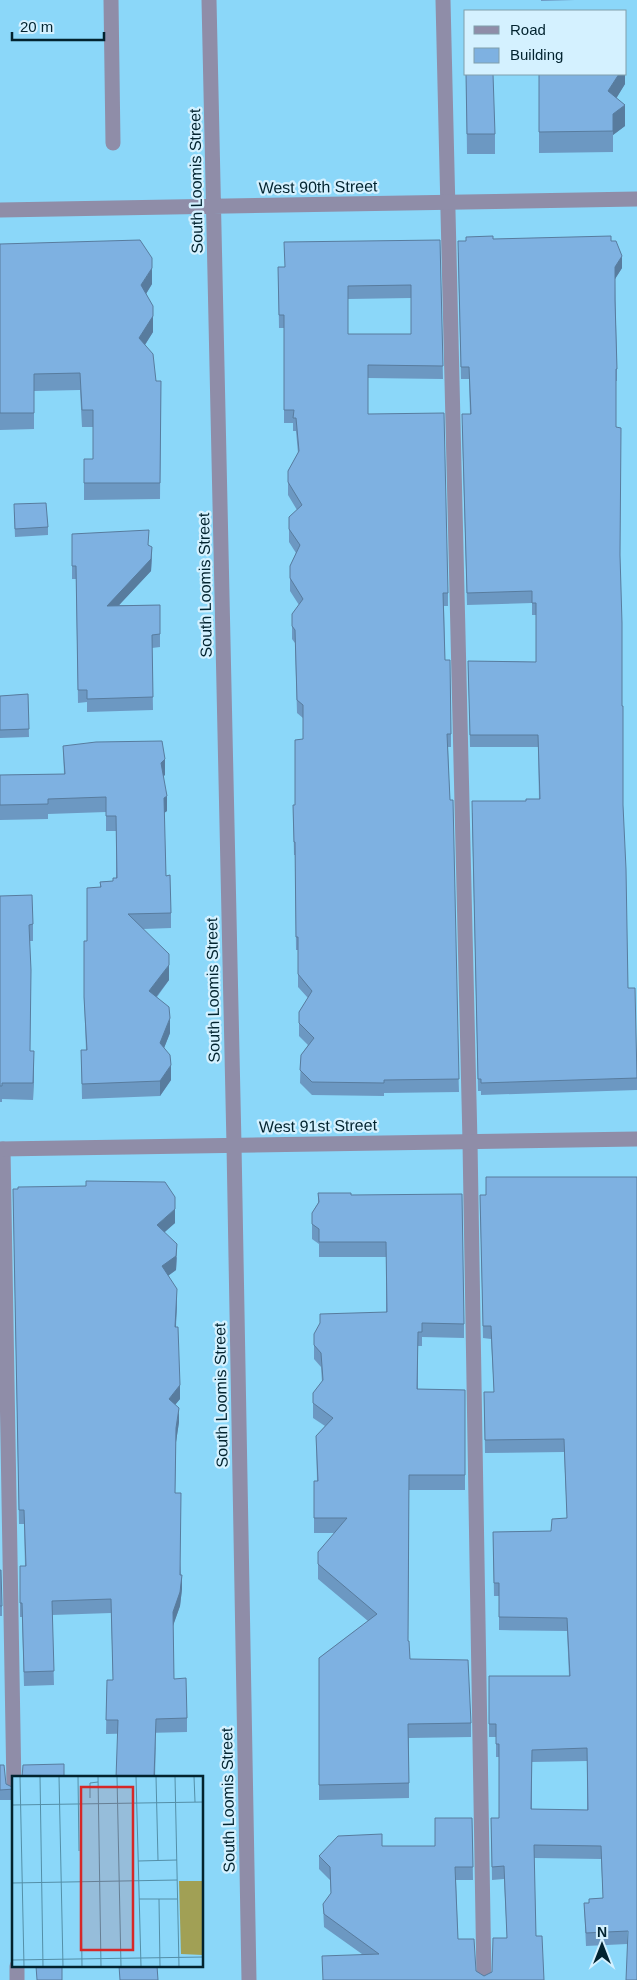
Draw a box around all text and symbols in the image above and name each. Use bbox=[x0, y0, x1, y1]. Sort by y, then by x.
scale bar bbox=[12, 10, 105, 42]
legend bbox=[464, 10, 627, 75]
text: 20 m bbox=[20, 18, 53, 35]
text: Road bbox=[510, 21, 546, 38]
text: Building bbox=[510, 46, 563, 63]
street label: South Loomis Street bbox=[186, 108, 206, 254]
street label: West 90th Street bbox=[258, 177, 378, 197]
street label: South Loomis Street bbox=[195, 512, 215, 658]
street label: South Loomis Street bbox=[203, 917, 223, 1063]
street label: West 91st Street bbox=[259, 1116, 378, 1136]
street label: South Loomis Street bbox=[211, 1322, 231, 1468]
street label: South Loomis Street bbox=[218, 1727, 238, 1873]
inset map bbox=[12, 1776, 204, 1968]
north arrow bbox=[577, 1920, 627, 1970]
text: N bbox=[597, 1924, 607, 1940]

